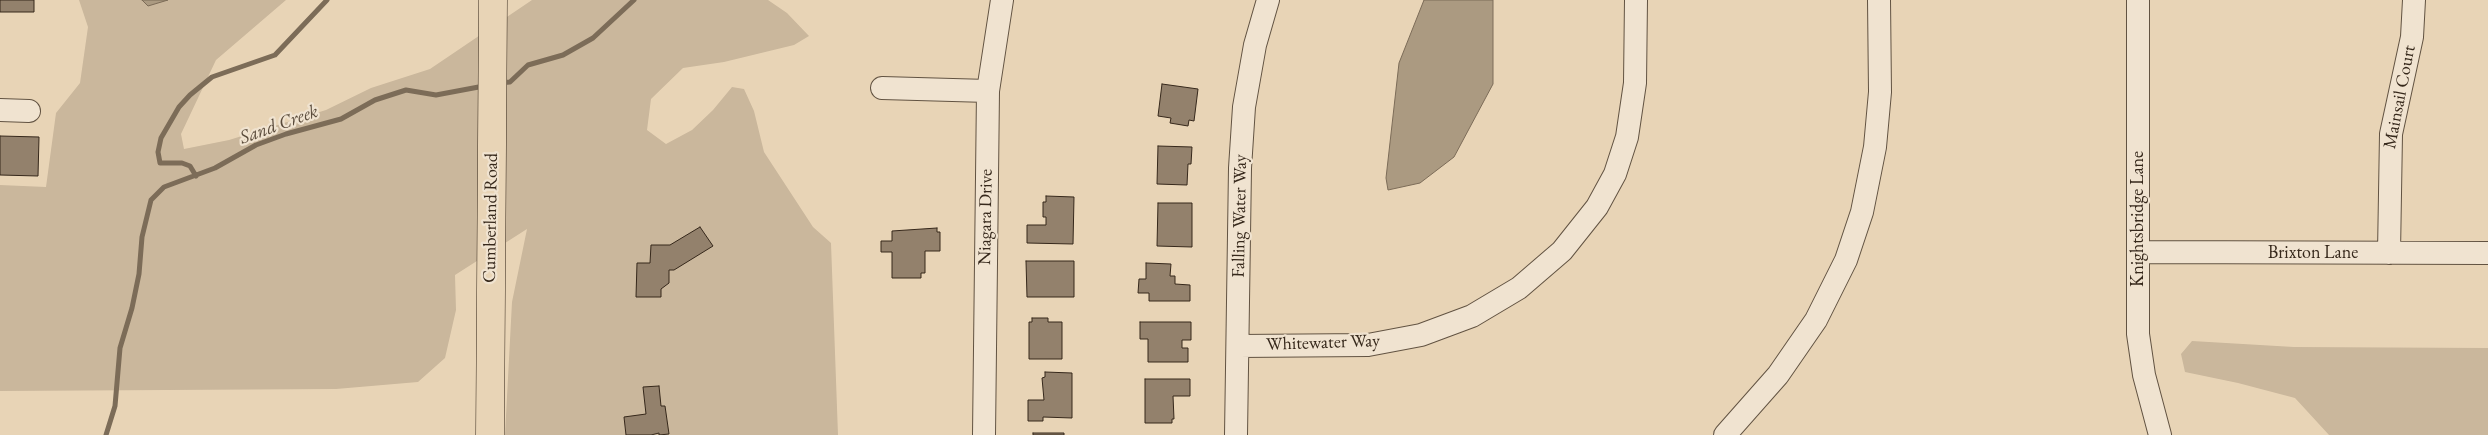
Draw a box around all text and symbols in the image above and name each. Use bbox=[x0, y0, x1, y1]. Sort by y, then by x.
street label: Mainsail Court bbox=[2379, 43, 2421, 151]
water label: Sand Creek bbox=[237, 100, 321, 150]
street label: Knightsbridge Lane bbox=[2127, 151, 2149, 287]
street label: Cumberland Road bbox=[479, 153, 503, 283]
street label: Falling Water Way bbox=[1228, 154, 1252, 278]
street label: Niagara Drive bbox=[974, 169, 998, 265]
street label: Brixton Lane bbox=[2268, 242, 2358, 264]
street label: Whitewater Way bbox=[1266, 330, 1380, 356]

